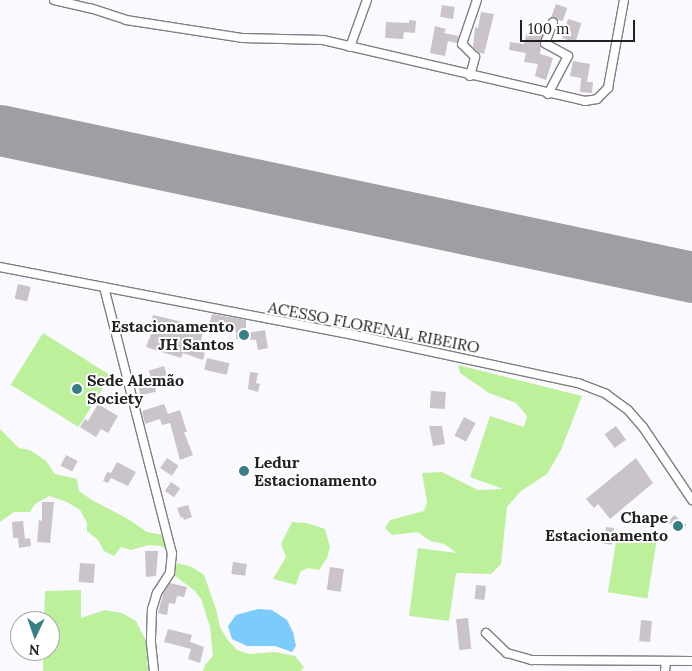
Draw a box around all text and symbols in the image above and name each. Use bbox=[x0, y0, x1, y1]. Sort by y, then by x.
scale bar bbox=[522, 10, 637, 42]
text: 100 m bbox=[528, 19, 569, 38]
street label: ACESSO FLORENAL RIBEIRO bbox=[266, 297, 482, 357]
place label: Estacionamento JH Santos bbox=[111, 316, 234, 354]
marker: Estacionamento JH Santos bbox=[238, 329, 250, 341]
place label: Sede Alemão Society bbox=[87, 370, 184, 408]
marker: Sede Alemão Society bbox=[71, 383, 83, 395]
place label: Ledur Estacionamento bbox=[254, 452, 377, 490]
marker: Ledur Estacionamento bbox=[238, 465, 250, 477]
place label: Chape Estacionamento bbox=[545, 507, 668, 545]
marker: Chape Estacionamento bbox=[672, 520, 684, 532]
north arrow bbox=[10, 611, 60, 661]
text: N bbox=[28, 641, 40, 659]

